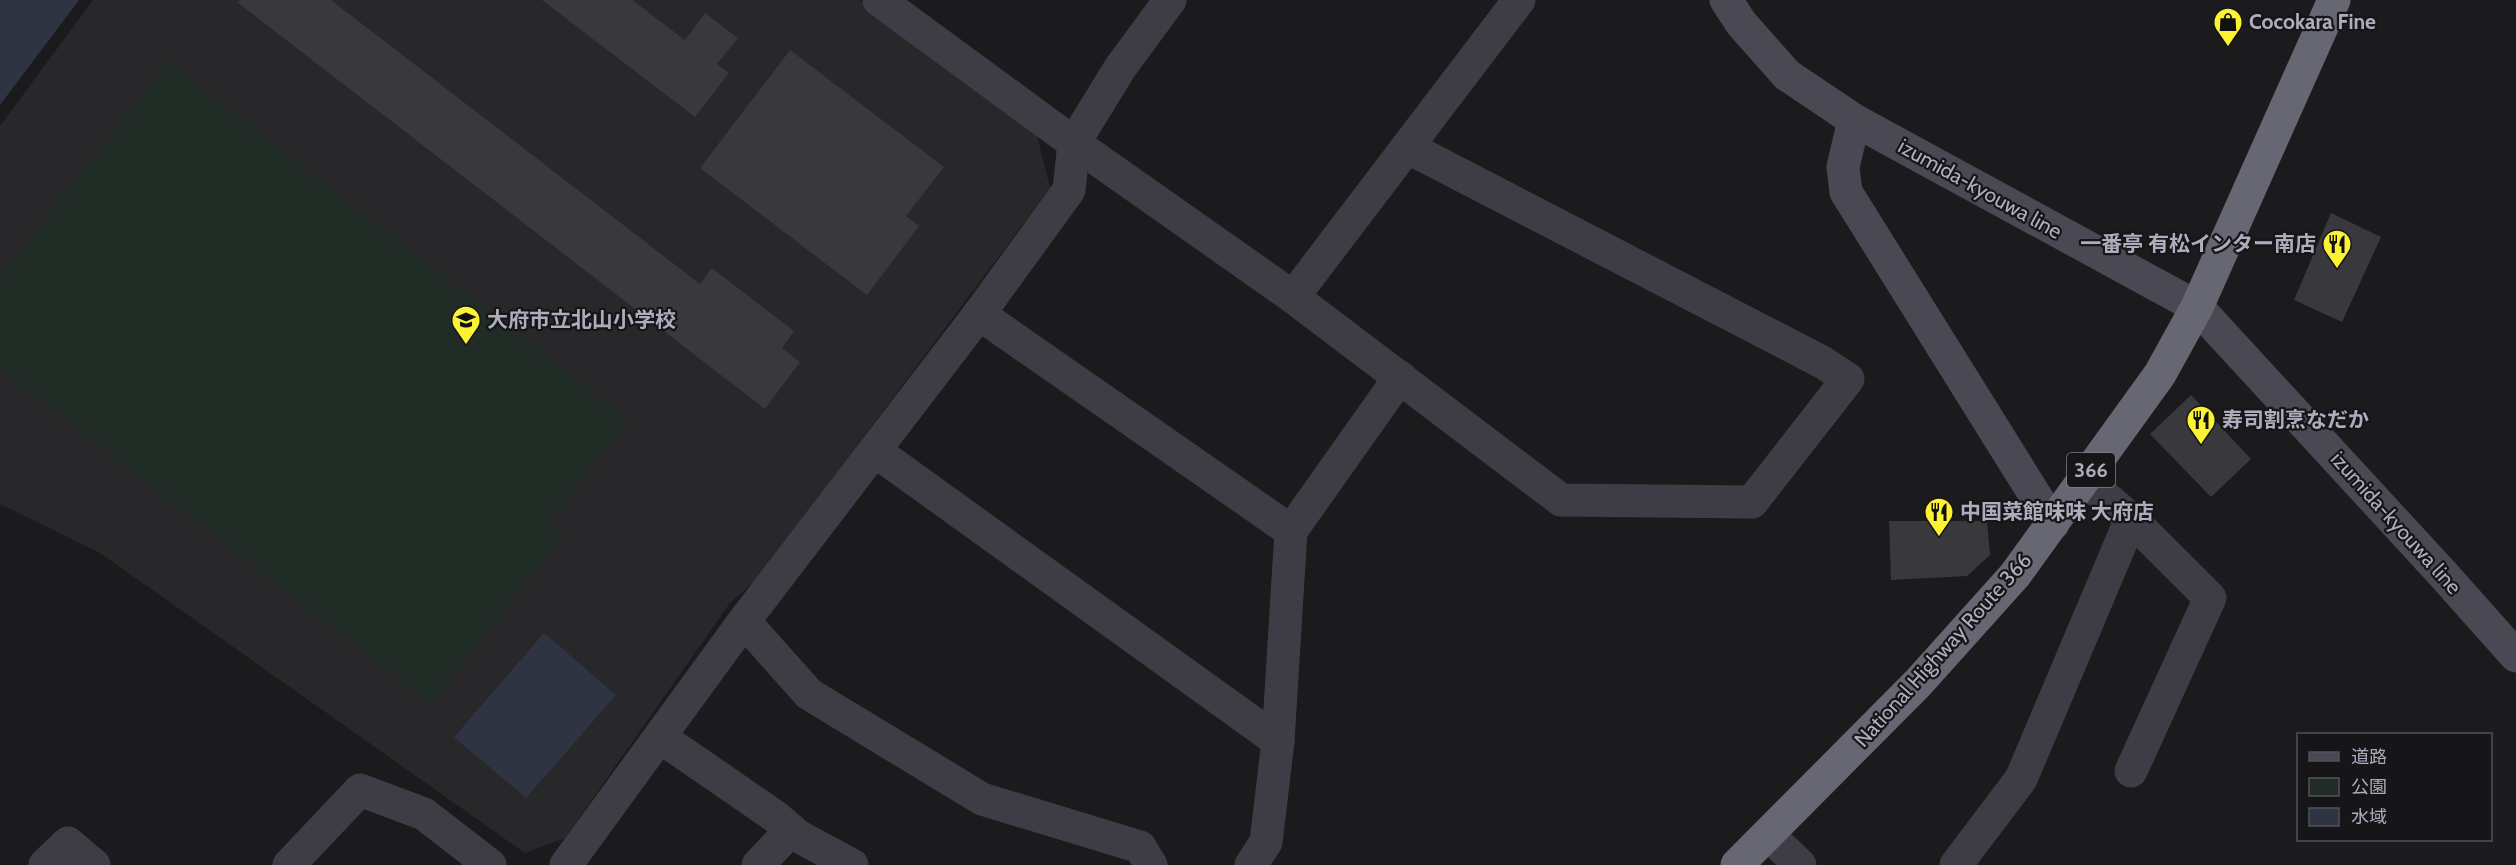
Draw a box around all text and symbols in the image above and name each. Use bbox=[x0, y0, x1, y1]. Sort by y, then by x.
shop icon: Cocokara Fine bbox=[2212, 6, 2244, 48]
place label: Cocokara Fine bbox=[2249, 9, 2376, 34]
street label: izumida-kyouwa line bbox=[1894, 133, 2067, 244]
restaurant icon: 一番亭 有松インター南店 bbox=[2321, 228, 2353, 270]
place label: 一番亭 有松インター南店 bbox=[2080, 231, 2316, 256]
school or university icon: 大府市立北山小学校 bbox=[450, 304, 482, 346]
place label: 大府市立北山小学校 bbox=[487, 307, 676, 332]
restaurant icon: 寿司割烹なだか bbox=[2185, 404, 2217, 446]
place label: 寿司割烹なだか bbox=[2222, 407, 2369, 432]
street label: izumida-kyouwa line bbox=[2326, 446, 2467, 599]
road number: 366 bbox=[2067, 453, 2115, 487]
restaurant icon: 中国菜館味味 大府店 bbox=[1923, 496, 1955, 538]
place label: 中国菜館味味 大府店 bbox=[1960, 499, 2154, 524]
street label: National Highway Route 366 bbox=[1849, 547, 2036, 752]
legend bbox=[2297, 733, 2492, 841]
text: 道路 bbox=[2351, 746, 2387, 768]
text: 公園 bbox=[2351, 776, 2387, 798]
text: 水域 bbox=[2351, 806, 2387, 828]

